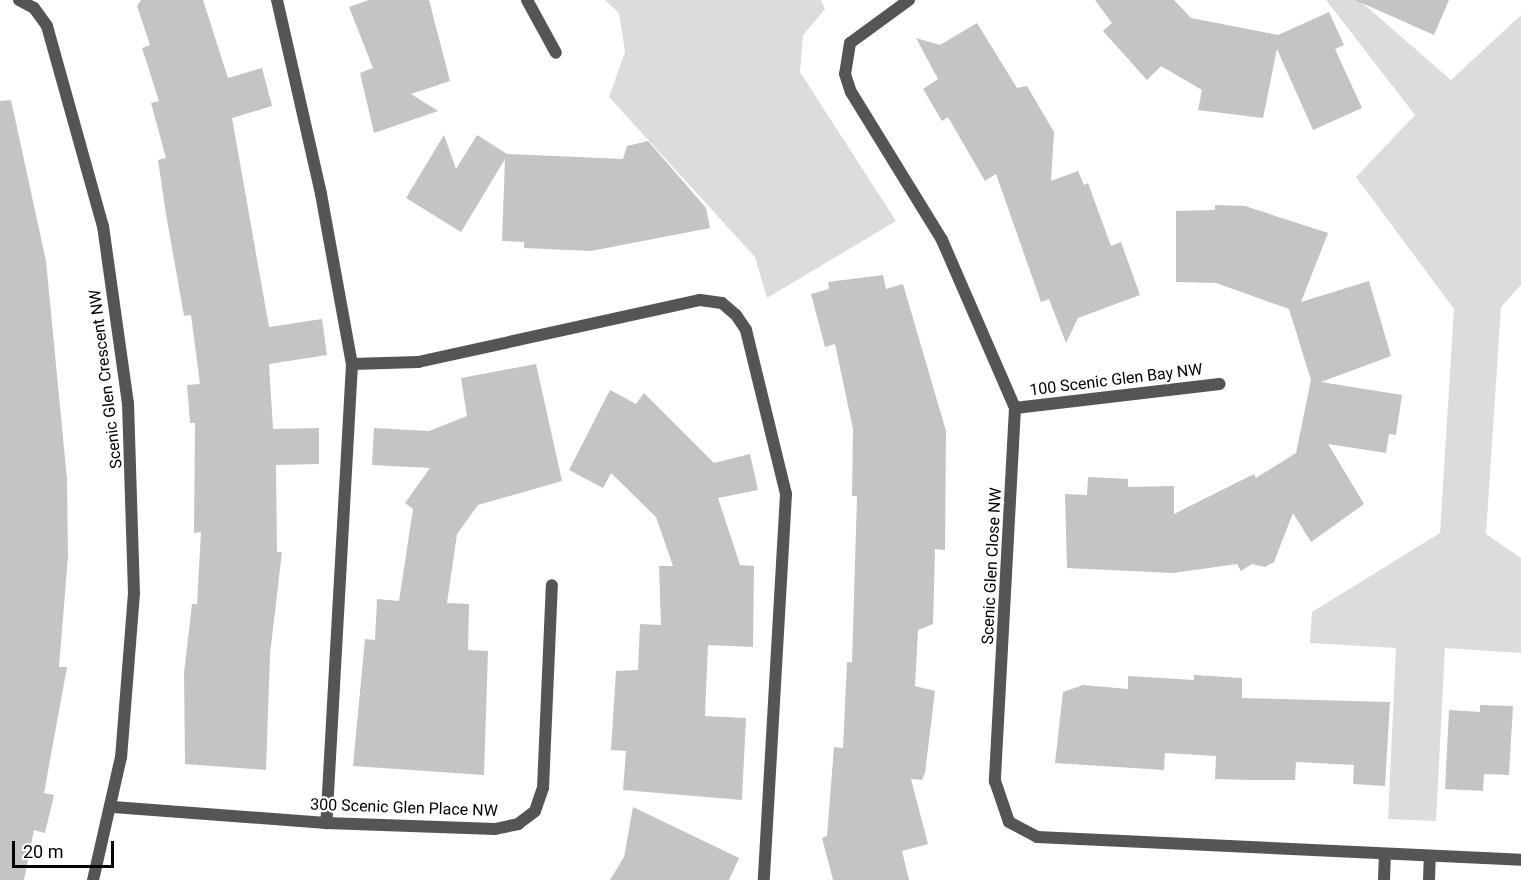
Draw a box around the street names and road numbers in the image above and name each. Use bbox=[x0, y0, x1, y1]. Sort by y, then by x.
street label: Scenic Glen Crescent NW bbox=[85, 288, 127, 470]
street label: 100 Scenic Glen Bay NW bbox=[1028, 360, 1204, 400]
street label: Scenic Glen Close NW bbox=[978, 487, 1006, 645]
street label: 300 Scenic Glen Place NW bbox=[310, 795, 498, 821]

